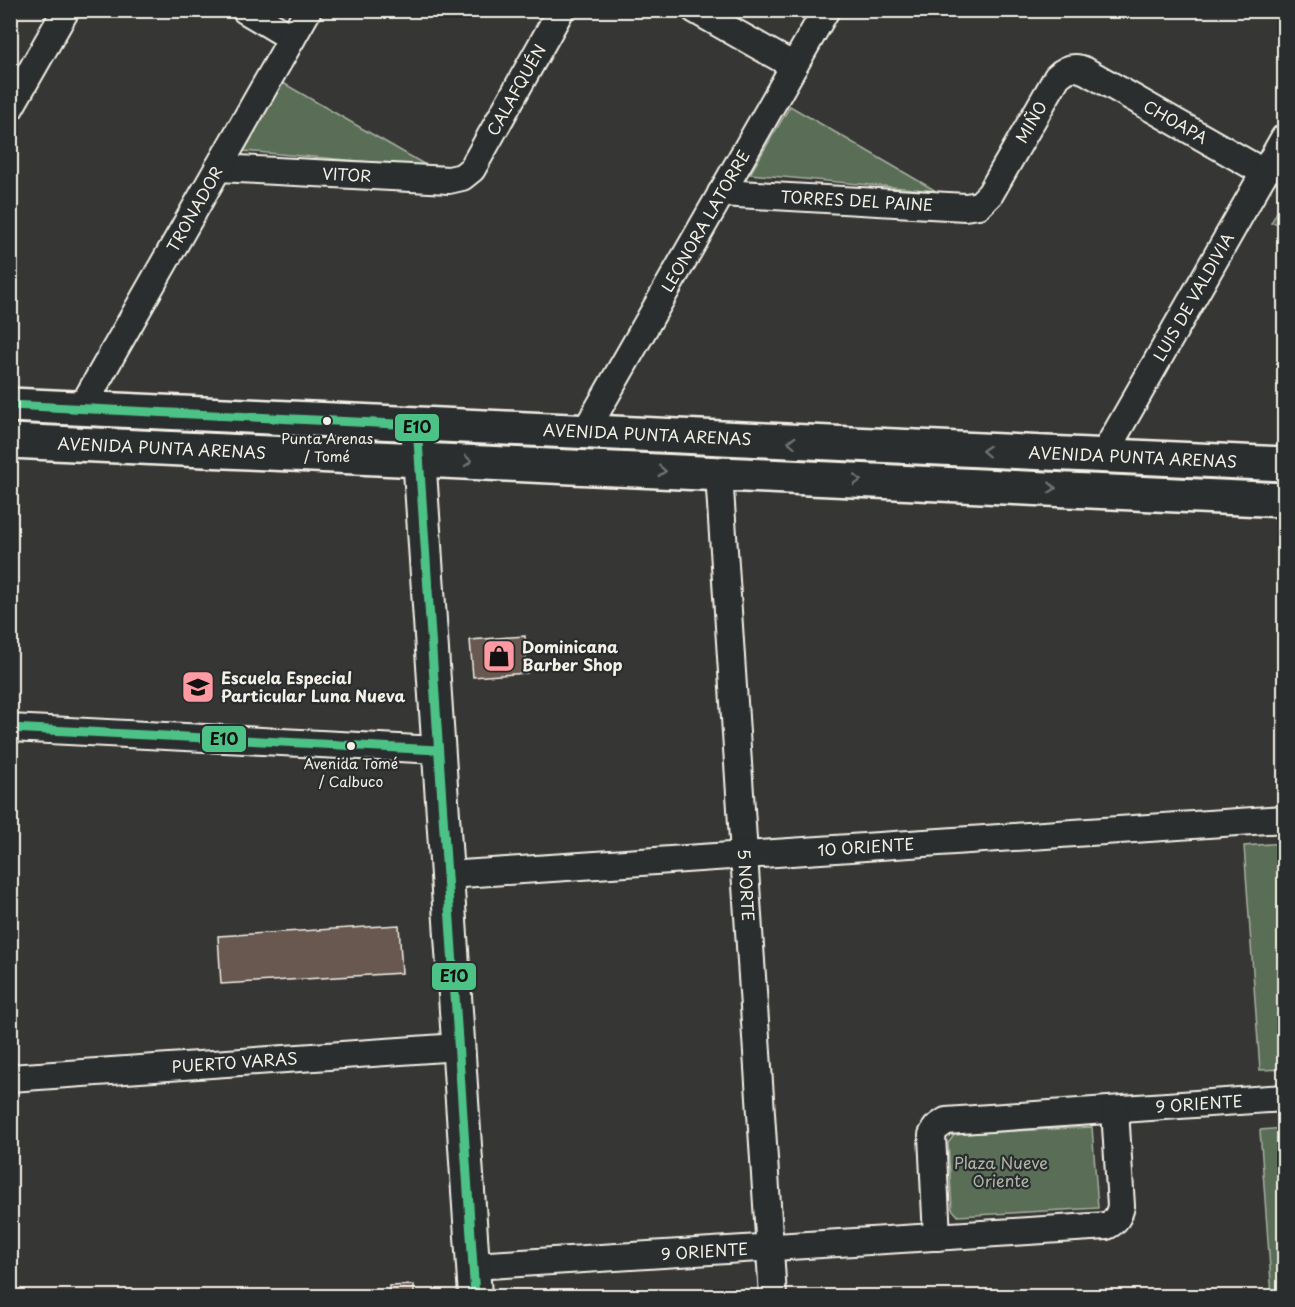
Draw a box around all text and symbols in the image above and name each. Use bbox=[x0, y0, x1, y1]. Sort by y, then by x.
street label: CALAFQUÉN bbox=[480, 39, 551, 140]
street label: CHOAPA bbox=[1139, 93, 1212, 149]
street label: MIÑO bbox=[1009, 96, 1052, 147]
street label: LEONORA LATORRE bbox=[655, 145, 755, 296]
street label: VITOR bbox=[322, 160, 372, 187]
street label: TRONADOR bbox=[160, 161, 228, 256]
street label: TORRES DEL PAINE bbox=[780, 183, 934, 216]
street label: LUIS DE VALDIVIA bbox=[1146, 228, 1239, 365]
line badge: E10 bbox=[394, 413, 440, 442]
text: E10 bbox=[403, 414, 431, 438]
marker: Punta Arenas / Tomé bbox=[321, 415, 333, 427]
street label: AVENIDA PUNTA ARENAS bbox=[543, 417, 752, 450]
place label: Punta Arenas / Tomé bbox=[281, 428, 373, 467]
street label: AVENIDA PUNTA ARENAS bbox=[57, 430, 267, 464]
one-way arrow bbox=[787, 435, 796, 448]
street label: AVENIDA PUNTA ARENAS bbox=[1028, 439, 1238, 473]
one-way arrow bbox=[982, 444, 991, 457]
one-way arrow bbox=[463, 455, 472, 468]
one-way arrow bbox=[658, 465, 667, 478]
one-way arrow bbox=[853, 474, 862, 486]
one-way arrow bbox=[1047, 482, 1056, 495]
place label: Dominicana Barber Shop bbox=[522, 634, 622, 676]
shop icon: Dominicana Barber Shop bbox=[481, 638, 517, 674]
place label: Escuela Especial Particular Luna Nueva bbox=[221, 665, 406, 707]
school or university icon: Escuela Especial Particular Luna Nueva bbox=[180, 669, 216, 705]
line badge: E10 bbox=[201, 725, 247, 753]
text: E10 bbox=[210, 726, 238, 750]
marker: Avenida Tomé / Calbuco bbox=[345, 740, 357, 752]
place label: Avenida Tomé / Calbuco bbox=[304, 753, 398, 792]
street label: 10 ORIENTE bbox=[817, 831, 915, 861]
street label: 5 NORTE bbox=[733, 848, 761, 922]
line badge: E10 bbox=[431, 962, 477, 991]
text: E10 bbox=[440, 963, 468, 987]
street label: PUERTO VARAS bbox=[171, 1045, 298, 1078]
street label: 9 ORIENTE bbox=[1155, 1088, 1243, 1118]
park label: Plaza Nueve Oriente bbox=[954, 1150, 1048, 1192]
street label: 9 ORIENTE bbox=[660, 1236, 749, 1265]

